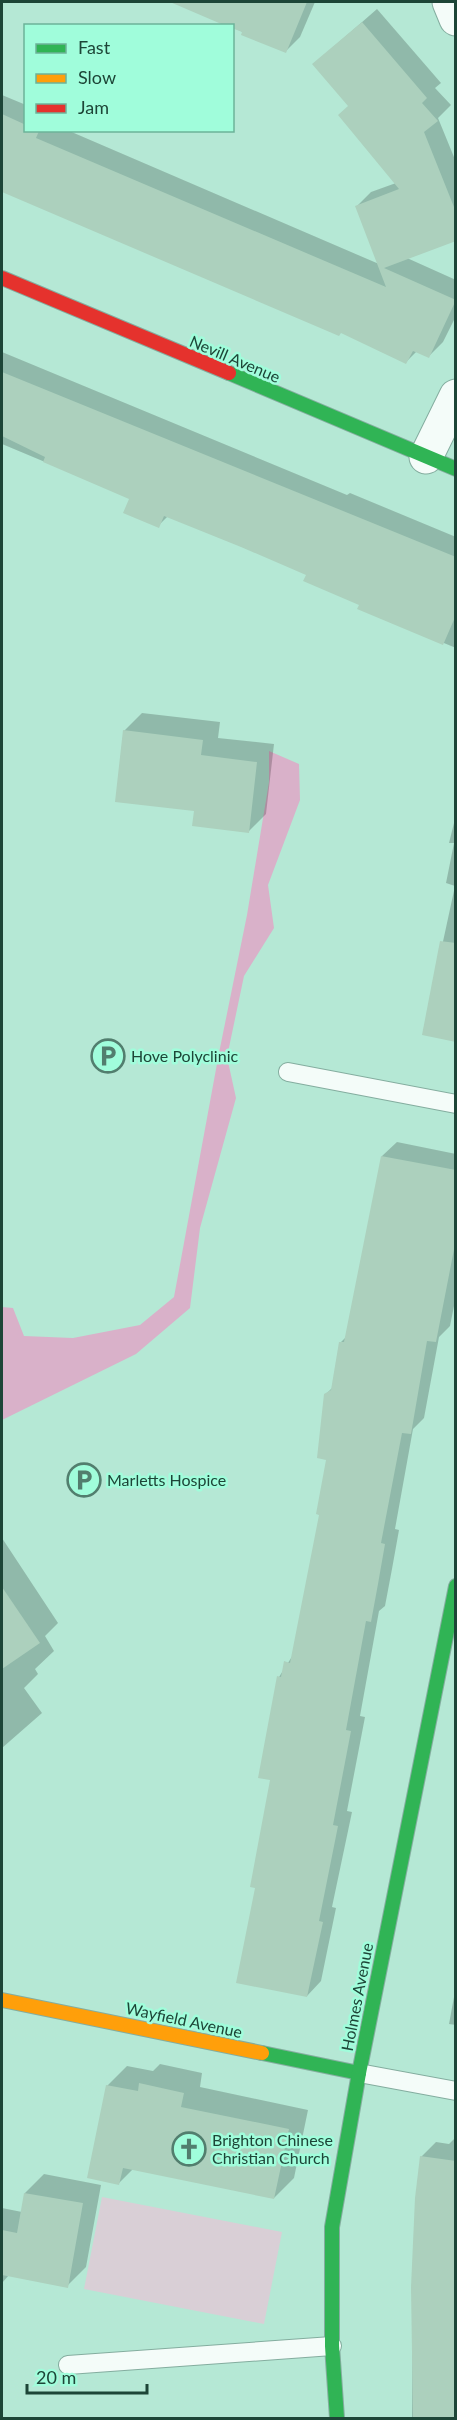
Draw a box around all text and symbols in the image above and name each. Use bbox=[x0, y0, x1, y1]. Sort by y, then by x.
legend bbox=[24, 24, 234, 132]
text: Fast bbox=[78, 36, 111, 58]
text: Slow bbox=[78, 66, 116, 88]
text: Jam bbox=[78, 96, 109, 118]
street label: Nevill Avenue bbox=[187, 331, 283, 386]
parking icon: Hove Polyclinic bbox=[90, 1038, 126, 1074]
place label: Hove Polyclinic bbox=[131, 1046, 238, 1065]
parking icon: Marletts Hospice bbox=[66, 1462, 102, 1498]
place label: Marletts Hospice bbox=[107, 1470, 226, 1489]
street label: Holmes Avenue bbox=[337, 1941, 376, 2053]
street label: Wayfield Avenue bbox=[124, 1998, 244, 2041]
place label: Brighton Chinese Christian Church bbox=[212, 2130, 333, 2167]
church icon: Brighton Chinese Christian Church bbox=[171, 2131, 207, 2167]
scale bar bbox=[27, 2357, 147, 2395]
text: 20 m bbox=[36, 2366, 76, 2388]

